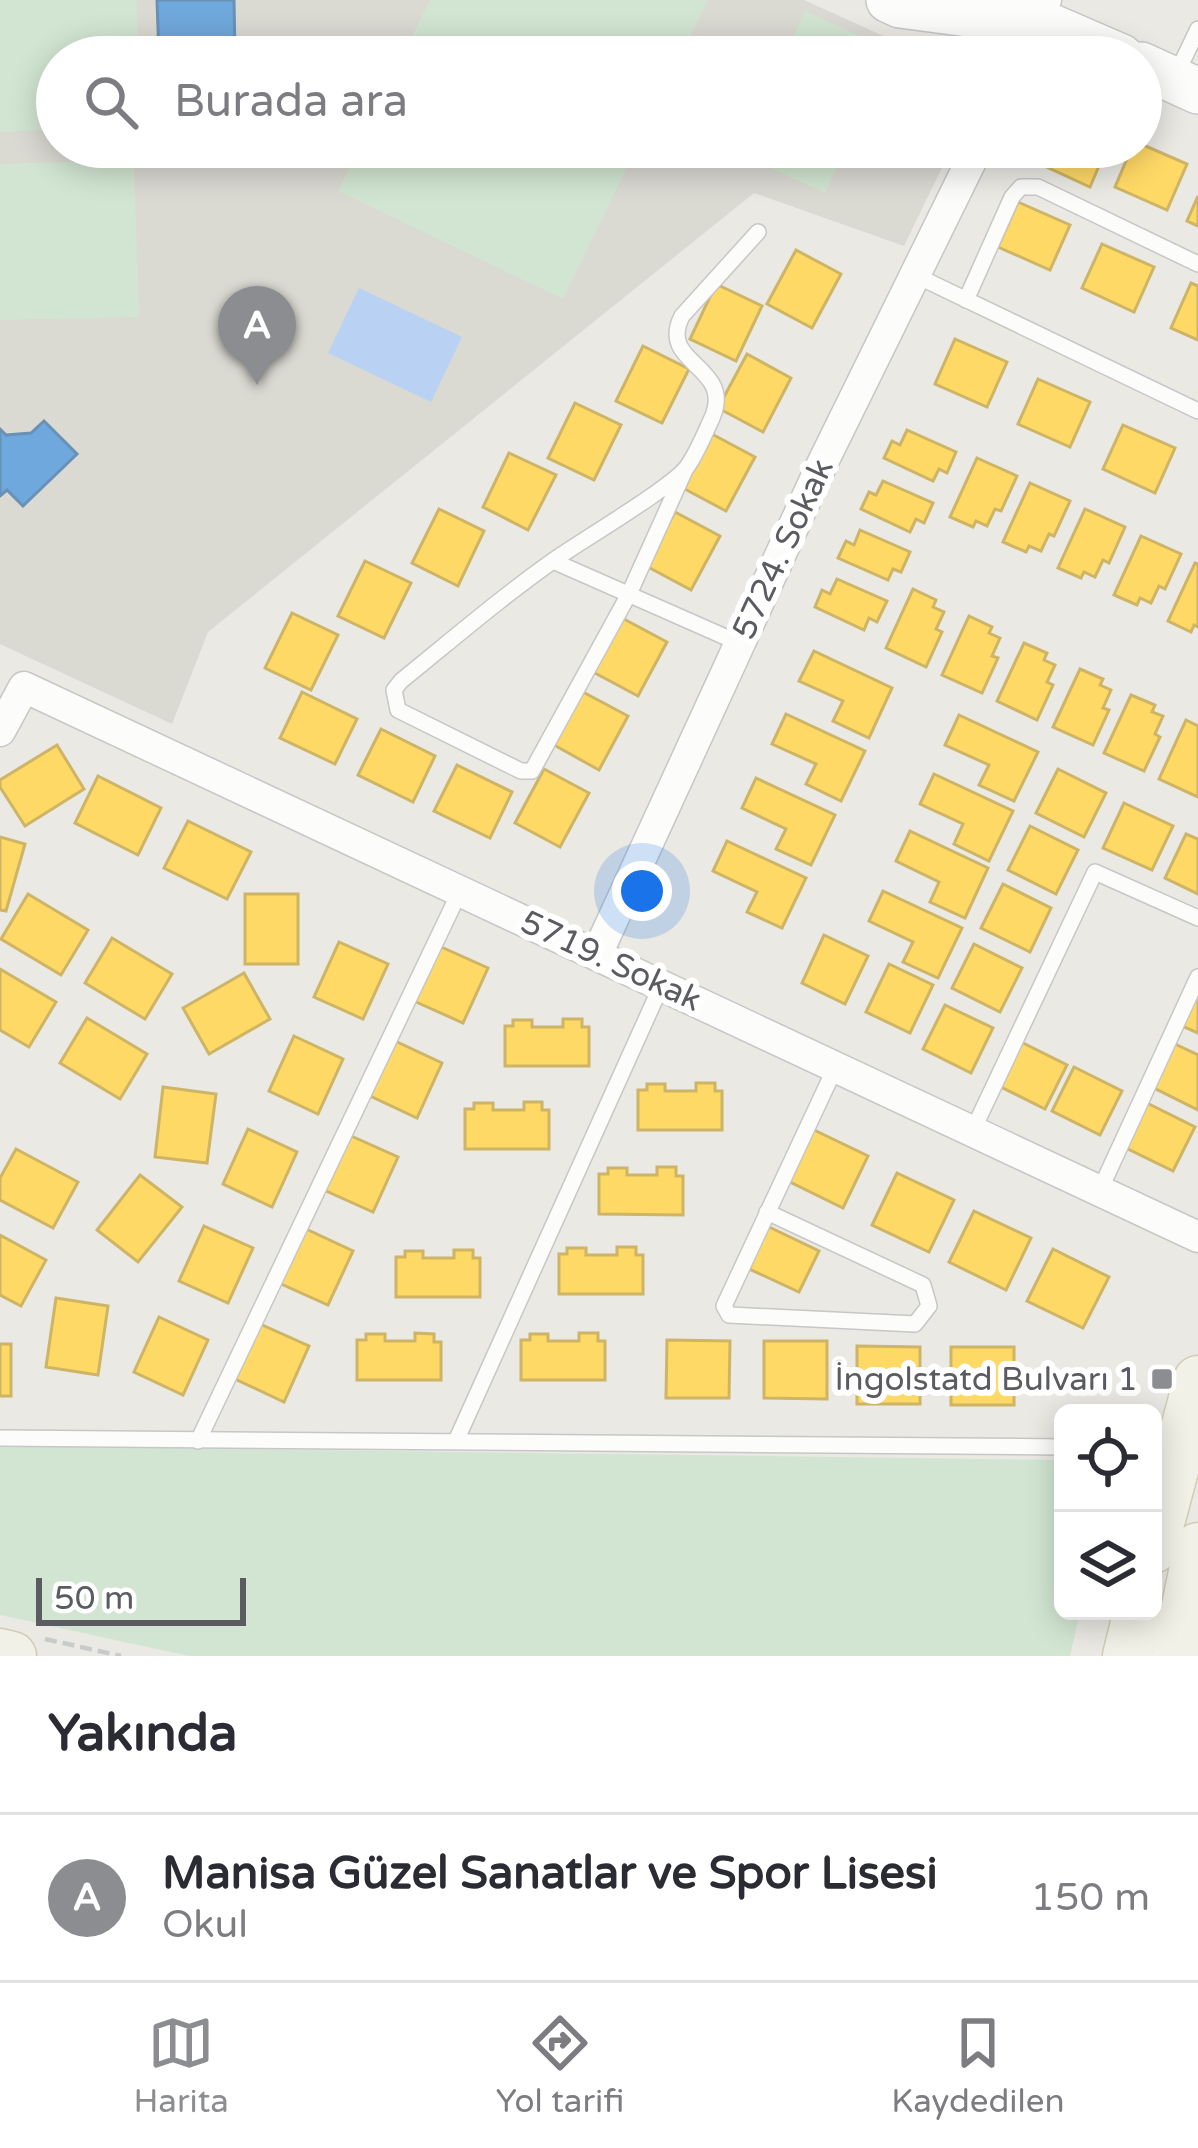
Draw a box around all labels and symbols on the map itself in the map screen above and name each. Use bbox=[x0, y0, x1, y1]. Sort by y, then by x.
pin: A bbox=[218, 286, 296, 385]
street label: 5724. Sokak bbox=[724, 453, 842, 645]
your location bbox=[612, 861, 672, 921]
street label: 5719. Sokak bbox=[515, 902, 707, 1020]
place label: İngolstatd Bulvarı 1 bbox=[835, 1360, 1138, 1399]
marker: İngolstatd Bulvarı 1 bbox=[1149, 1366, 1175, 1392]
scale bar bbox=[36, 1572, 246, 1625]

